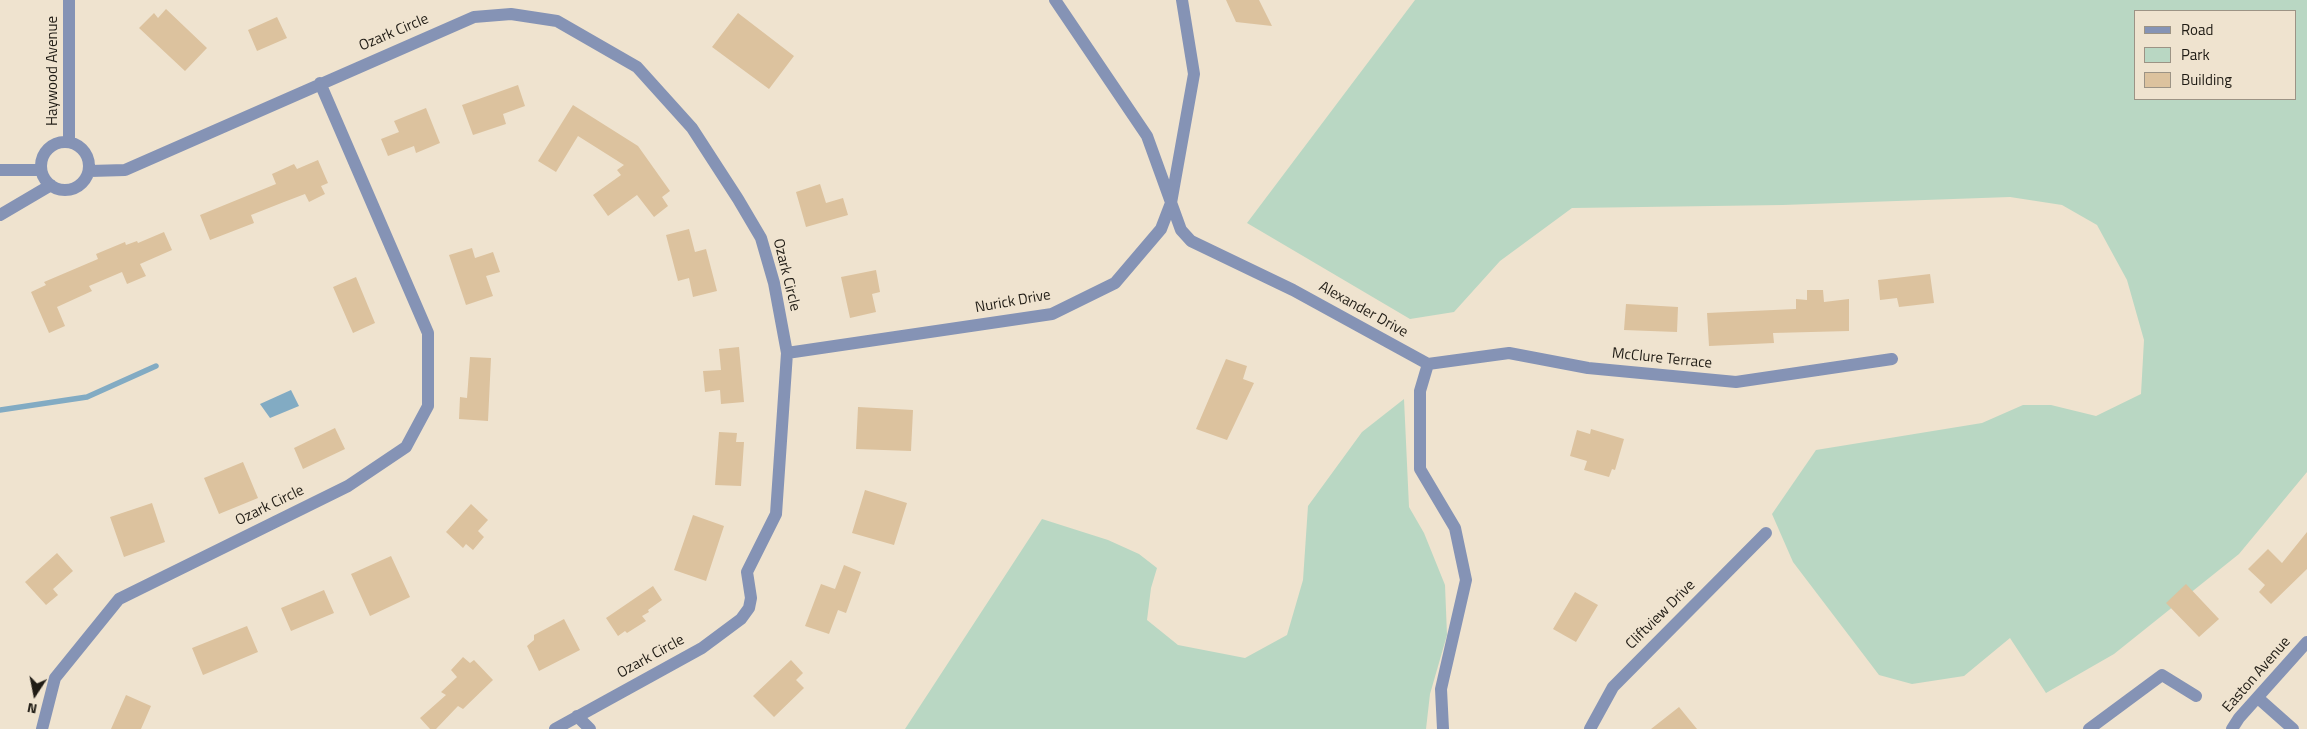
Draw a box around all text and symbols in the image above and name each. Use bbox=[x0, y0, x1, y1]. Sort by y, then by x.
street label: Ozark Circle bbox=[356, 10, 432, 56]
legend bbox=[2134, 10, 2297, 100]
street label: Haywood Avenue bbox=[44, 16, 62, 126]
text: Road bbox=[2181, 18, 2213, 41]
text: Park bbox=[2181, 43, 2210, 66]
text: Building bbox=[2181, 68, 2232, 91]
street label: Ozark Circle bbox=[768, 237, 804, 313]
street label: Alexander Drive bbox=[1315, 278, 1411, 342]
street label: Nurick Drive bbox=[974, 287, 1052, 317]
street label: McClure Terrace bbox=[1611, 345, 1713, 373]
street label: Ozark Circle bbox=[233, 482, 307, 530]
street label: Cliftview Drive bbox=[1623, 577, 1699, 653]
street label: Ozark Circle bbox=[614, 631, 688, 683]
street label: Easton Avenue bbox=[2219, 634, 2295, 716]
north arrow bbox=[10, 669, 60, 719]
text: N bbox=[25, 698, 39, 720]

